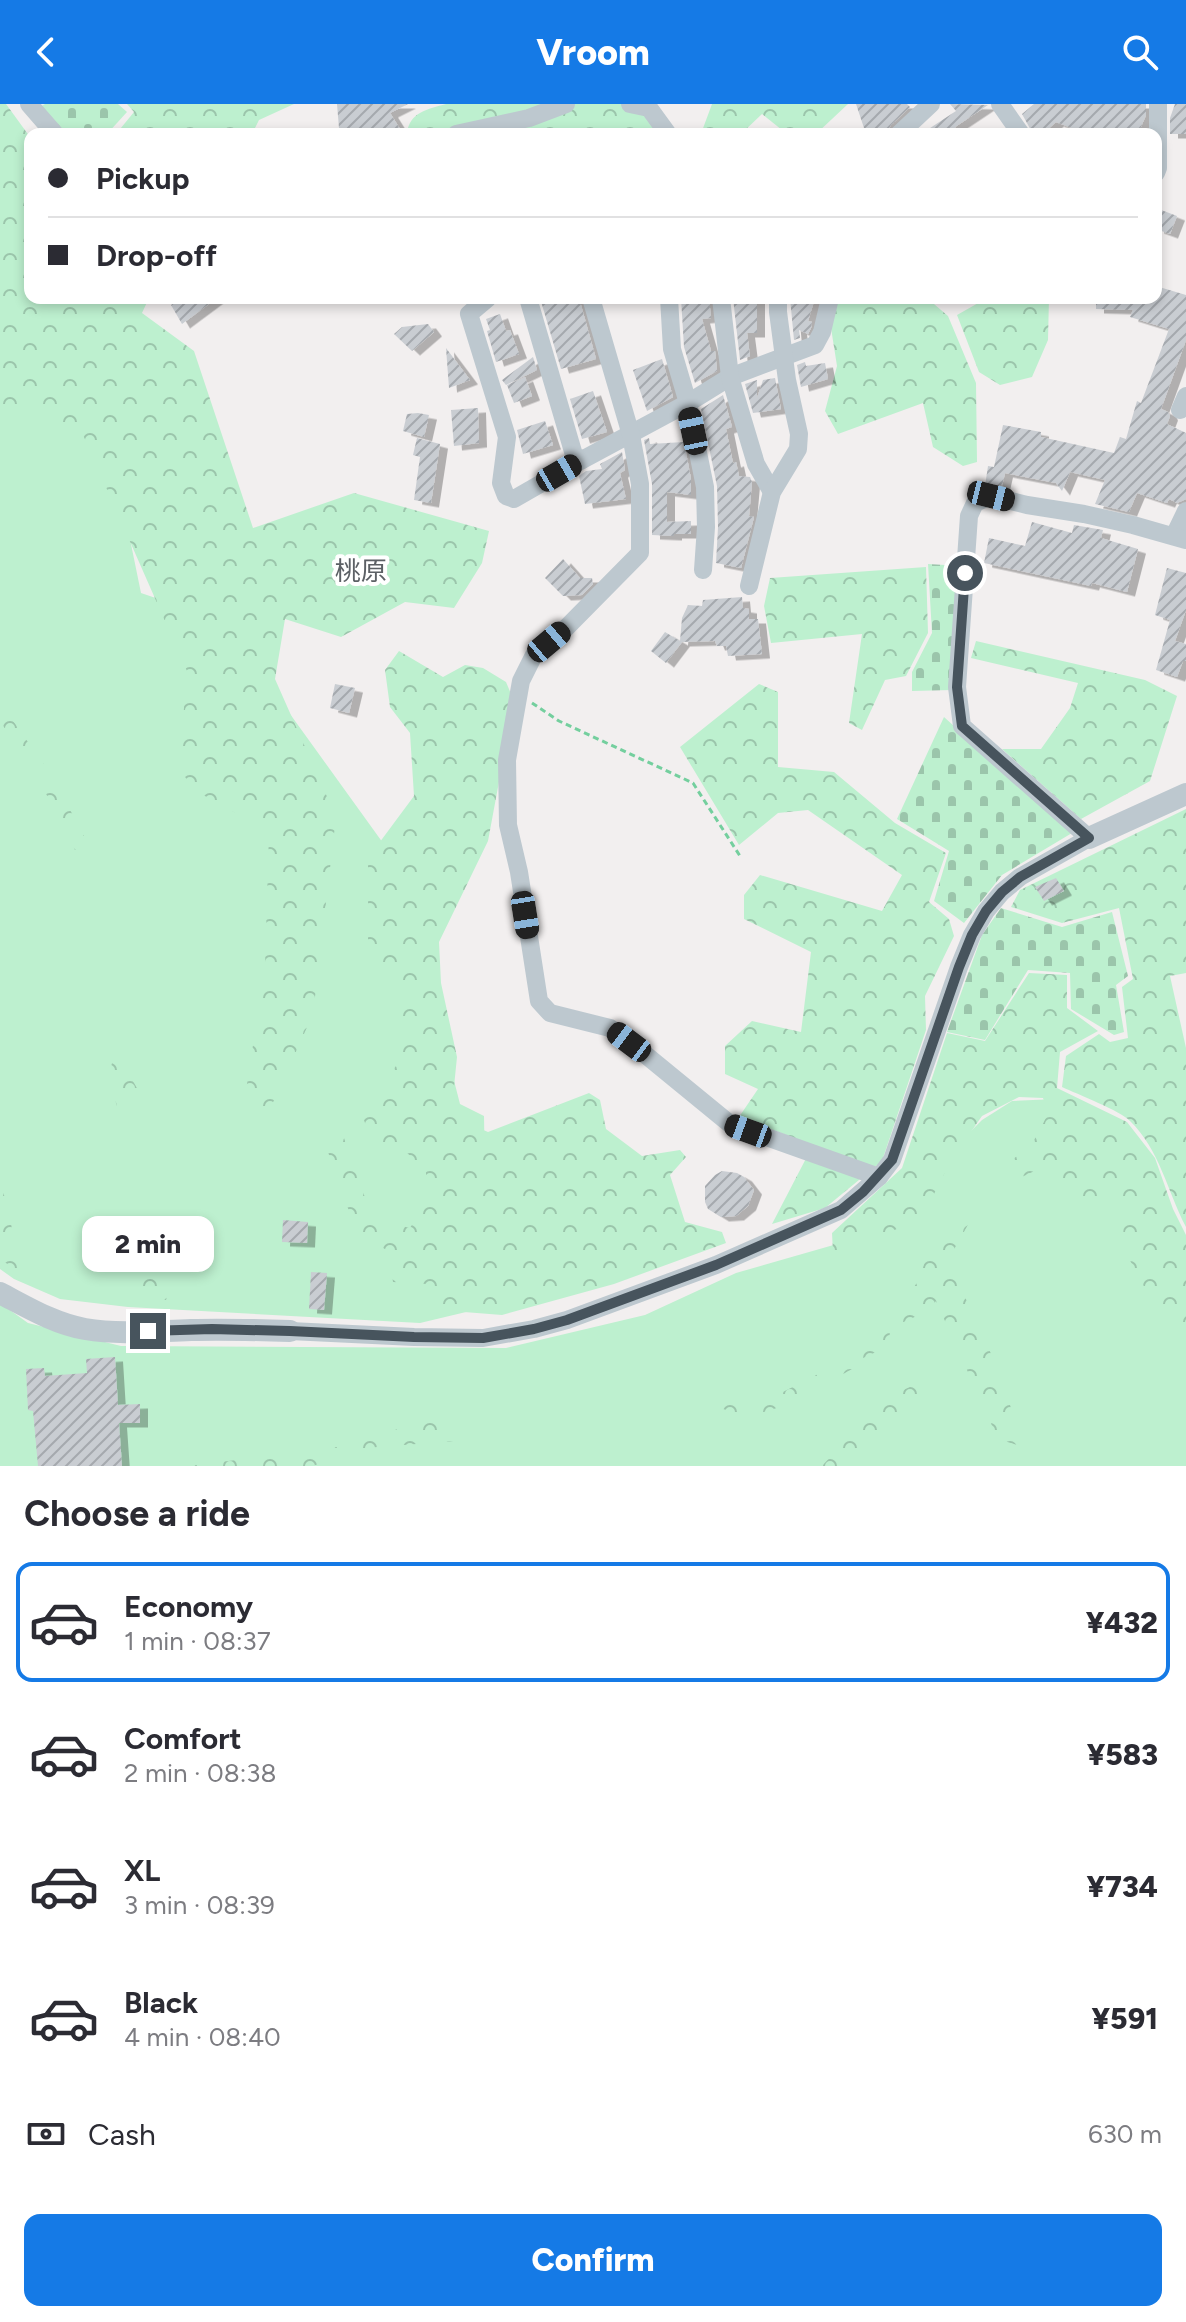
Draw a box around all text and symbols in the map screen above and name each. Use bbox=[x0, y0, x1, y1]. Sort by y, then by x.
icon: back bbox=[24, 30, 68, 74]
icon: search bbox=[1118, 30, 1162, 74]
text: Vroom bbox=[536, 31, 650, 74]
text: Pickup bbox=[96, 160, 190, 197]
text: Drop-off bbox=[96, 237, 217, 274]
car bbox=[676, 405, 710, 457]
car bbox=[532, 451, 586, 495]
car bbox=[965, 479, 1017, 513]
district label: 桃原 bbox=[335, 555, 387, 587]
route start bbox=[947, 555, 983, 591]
car bbox=[523, 617, 575, 667]
car bbox=[509, 889, 541, 941]
car bbox=[603, 1018, 655, 1066]
car bbox=[721, 1112, 775, 1150]
callout: 2 min bbox=[82, 1215, 214, 1271]
text: 2 min bbox=[115, 1228, 181, 1260]
route end bbox=[130, 1313, 166, 1349]
text: Choose a ride bbox=[24, 1492, 250, 1535]
icon: car bbox=[28, 1586, 100, 1658]
text: Economy bbox=[124, 1588, 253, 1625]
text: ¥432 bbox=[1086, 1604, 1158, 1641]
text: 1 min · 08:37 bbox=[124, 1625, 271, 1657]
icon: car bbox=[28, 1718, 100, 1790]
text: Comfort bbox=[124, 1720, 242, 1757]
text: ¥583 bbox=[1087, 1736, 1158, 1773]
text: 2 min · 08:38 bbox=[124, 1757, 276, 1789]
icon: car bbox=[28, 1850, 100, 1922]
text: XL bbox=[124, 1852, 160, 1889]
text: ¥734 bbox=[1086, 1868, 1158, 1905]
text: 3 min · 08:39 bbox=[124, 1889, 275, 1921]
icon: car bbox=[28, 1982, 100, 2054]
text: Black bbox=[124, 1984, 198, 2021]
text: ¥591 bbox=[1091, 2000, 1158, 2037]
text: 4 min · 08:40 bbox=[124, 2021, 281, 2053]
icon: cash bbox=[24, 2112, 68, 2156]
text: Cash bbox=[88, 2116, 156, 2153]
text: 630 m bbox=[1088, 2118, 1162, 2150]
button: Confirm bbox=[24, 2214, 1162, 2306]

